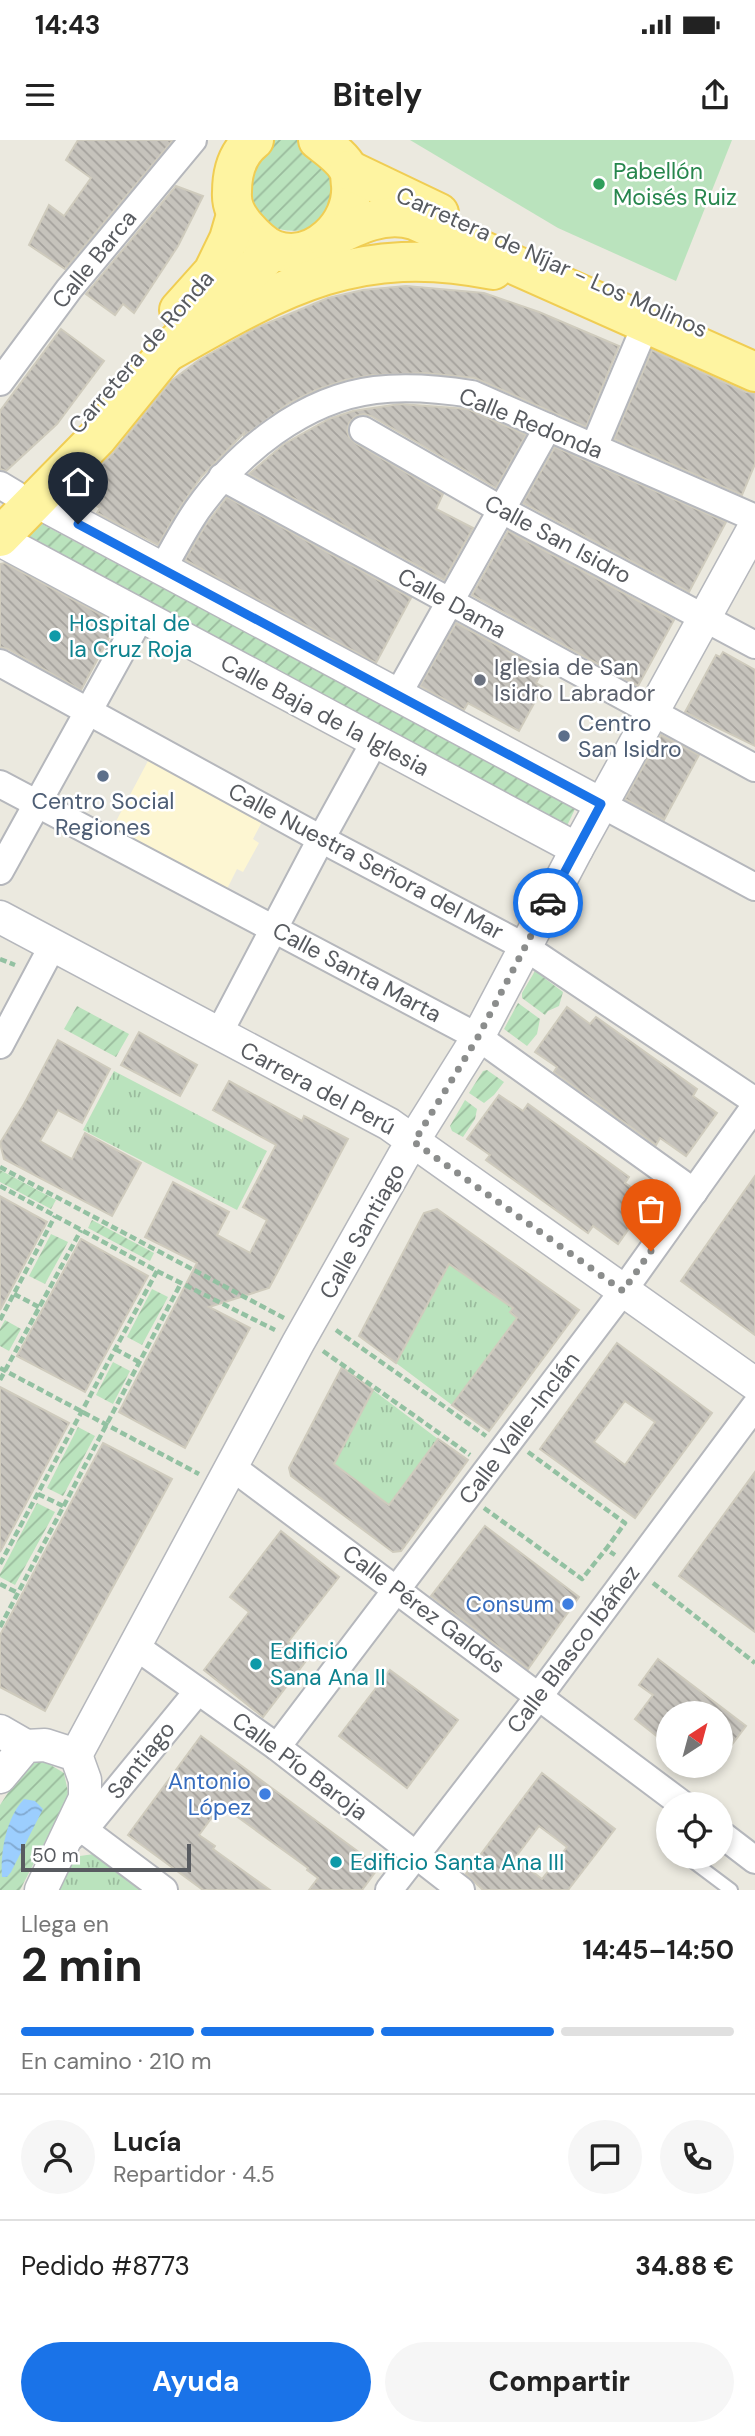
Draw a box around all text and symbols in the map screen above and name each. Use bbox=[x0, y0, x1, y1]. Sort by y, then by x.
text: 14:43 bbox=[35, 8, 101, 42]
text: Bitely bbox=[333, 74, 422, 116]
icon: menu bbox=[21, 76, 59, 114]
icon: share bbox=[696, 76, 734, 114]
place label: Pabellón Moisés Ruiz bbox=[613, 156, 737, 212]
marker: Pabellón Moisés Ruiz bbox=[591, 176, 607, 192]
street label: Carretera de Níjar - Los Molinos bbox=[391, 180, 713, 344]
street label: Calle Barca bbox=[45, 203, 143, 315]
street label: Carretera de Ronda bbox=[62, 264, 220, 440]
street label: Calle Redonda bbox=[455, 380, 607, 466]
pin bbox=[48, 452, 108, 524]
icon: home bbox=[59, 463, 97, 501]
street label: Calle San Isidro bbox=[479, 488, 637, 590]
street label: Calle Dama bbox=[392, 561, 512, 645]
place label: Hospital de la Cruz Roja bbox=[69, 608, 192, 664]
marker: Hospital de la Cruz Roja bbox=[47, 628, 63, 644]
street label: Calle Baja de la Iglesia bbox=[215, 647, 435, 783]
place label: Iglesia de San Isidro Labrador bbox=[494, 652, 655, 708]
marker: Iglesia de San Isidro Labrador bbox=[472, 672, 488, 688]
place label: Centro San Isidro bbox=[578, 708, 682, 764]
marker: Centro San Isidro bbox=[556, 728, 572, 744]
marker: Centro Social Regiones bbox=[95, 768, 111, 784]
street label: Calle Nuestra Señora del Mar bbox=[223, 776, 509, 946]
place label: Centro Social Regiones bbox=[32, 786, 174, 842]
courier bbox=[513, 868, 583, 938]
icon: car bbox=[529, 884, 567, 922]
street label: Calle Santa Marta bbox=[267, 915, 447, 1029]
street label: Carrera del Perú bbox=[235, 1034, 401, 1142]
street label: Calle Santiago bbox=[312, 1158, 412, 1304]
pin bbox=[621, 1179, 681, 1251]
icon: bag bbox=[632, 1190, 670, 1228]
street label: Calle Valle-Inclán bbox=[452, 1346, 586, 1510]
street label: Calle Pérez Galdós bbox=[336, 1538, 512, 1680]
street label: Calle Blasco Ibáñez bbox=[500, 1559, 646, 1739]
place label: Consum bbox=[465, 1589, 554, 1619]
marker: Consum bbox=[560, 1596, 576, 1612]
place label: Edificio Sana Ana II bbox=[270, 1636, 386, 1692]
marker: Edificio Sana Ana II bbox=[248, 1656, 264, 1672]
north arrow bbox=[656, 1701, 733, 1778]
map controls bbox=[656, 1701, 733, 1869]
street label: Calle Pío Baroja bbox=[226, 1705, 374, 1827]
street label: Santiago bbox=[100, 1715, 182, 1805]
place label: Antonio López bbox=[168, 1766, 251, 1822]
marker: Antonio López bbox=[257, 1786, 273, 1802]
button: locate bbox=[656, 1792, 733, 1869]
scale bar bbox=[21, 1841, 191, 1873]
text: 50 m bbox=[32, 1843, 79, 1868]
place label: Edificio Santa Ana III bbox=[350, 1847, 564, 1877]
marker: Edificio Santa Ana III bbox=[328, 1854, 344, 1870]
text: Llega en bbox=[21, 1909, 109, 1939]
text: 14:45–14:50 bbox=[582, 1933, 734, 1967]
text: 2 min bbox=[21, 1935, 143, 1995]
text: En camino · 210 m bbox=[21, 2046, 211, 2076]
button: person bbox=[21, 2120, 95, 2194]
button: chat bbox=[568, 2120, 642, 2194]
button: phone bbox=[660, 2120, 734, 2194]
text: Lucía bbox=[113, 2125, 181, 2159]
text: Repartidor · 4.5 bbox=[113, 2159, 275, 2189]
text: Pedido #8773 bbox=[21, 2249, 190, 2283]
text: 34.88 € bbox=[635, 2249, 734, 2283]
button: Ayuda bbox=[21, 2342, 371, 2422]
button: Compartir bbox=[385, 2342, 734, 2422]

